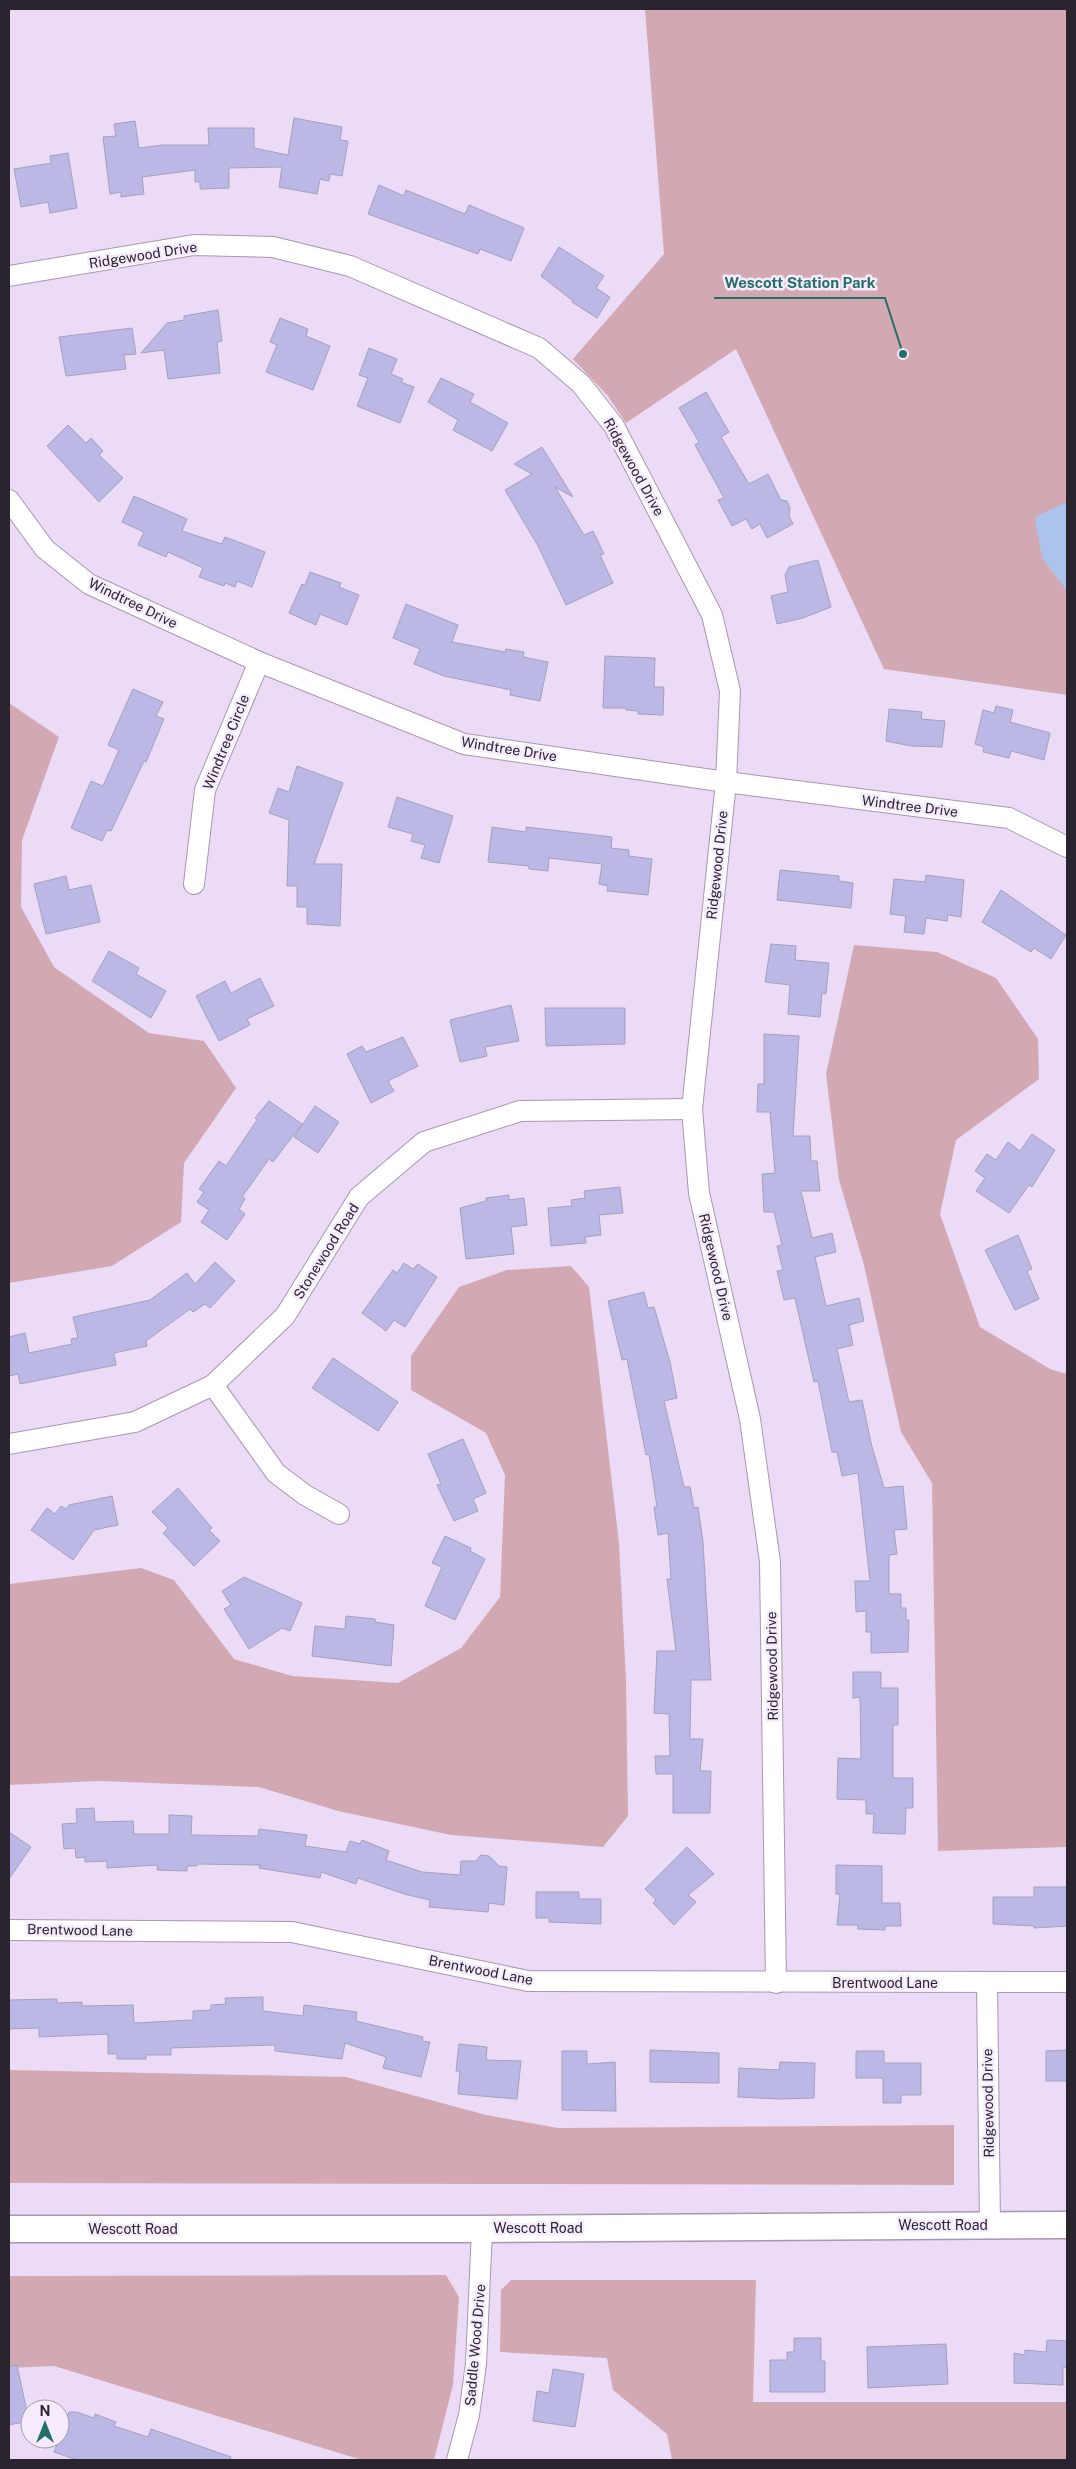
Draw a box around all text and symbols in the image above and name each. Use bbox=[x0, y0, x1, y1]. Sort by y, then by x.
street label: Ridgewood Drive bbox=[88, 239, 198, 271]
callout: Wescott Station Park bbox=[714, 268, 885, 298]
text: Wescott Station Park bbox=[725, 274, 876, 291]
street label: Ridgewood Drive bbox=[600, 415, 668, 519]
street label: Windtree Drive bbox=[86, 575, 180, 631]
street label: Windtree Circle bbox=[200, 692, 252, 792]
street label: Windtree Drive bbox=[460, 734, 558, 764]
street label: Windtree Drive bbox=[861, 792, 959, 820]
street label: Ridgewood Drive bbox=[703, 810, 731, 920]
street label: Stonewood Road bbox=[290, 1200, 362, 1302]
street label: Ridgewood Drive bbox=[696, 1212, 736, 1322]
street label: Ridgewood Drive bbox=[763, 1611, 781, 1721]
street label: Brentwood Lane bbox=[27, 1921, 133, 1939]
street label: Brentwood Lane bbox=[428, 1952, 535, 1988]
street label: Brentwood Lane bbox=[832, 1975, 938, 1991]
street label: Ridgewood Drive bbox=[979, 2048, 997, 2158]
street label: Wescott Road bbox=[898, 2217, 988, 2233]
street label: Wescott Road bbox=[493, 2220, 583, 2236]
street label: Wescott Road bbox=[88, 2221, 178, 2237]
street label: Saddle Wood Drive bbox=[462, 2283, 488, 2407]
north arrow bbox=[20, 2399, 70, 2449]
text: N bbox=[40, 2403, 50, 2419]

